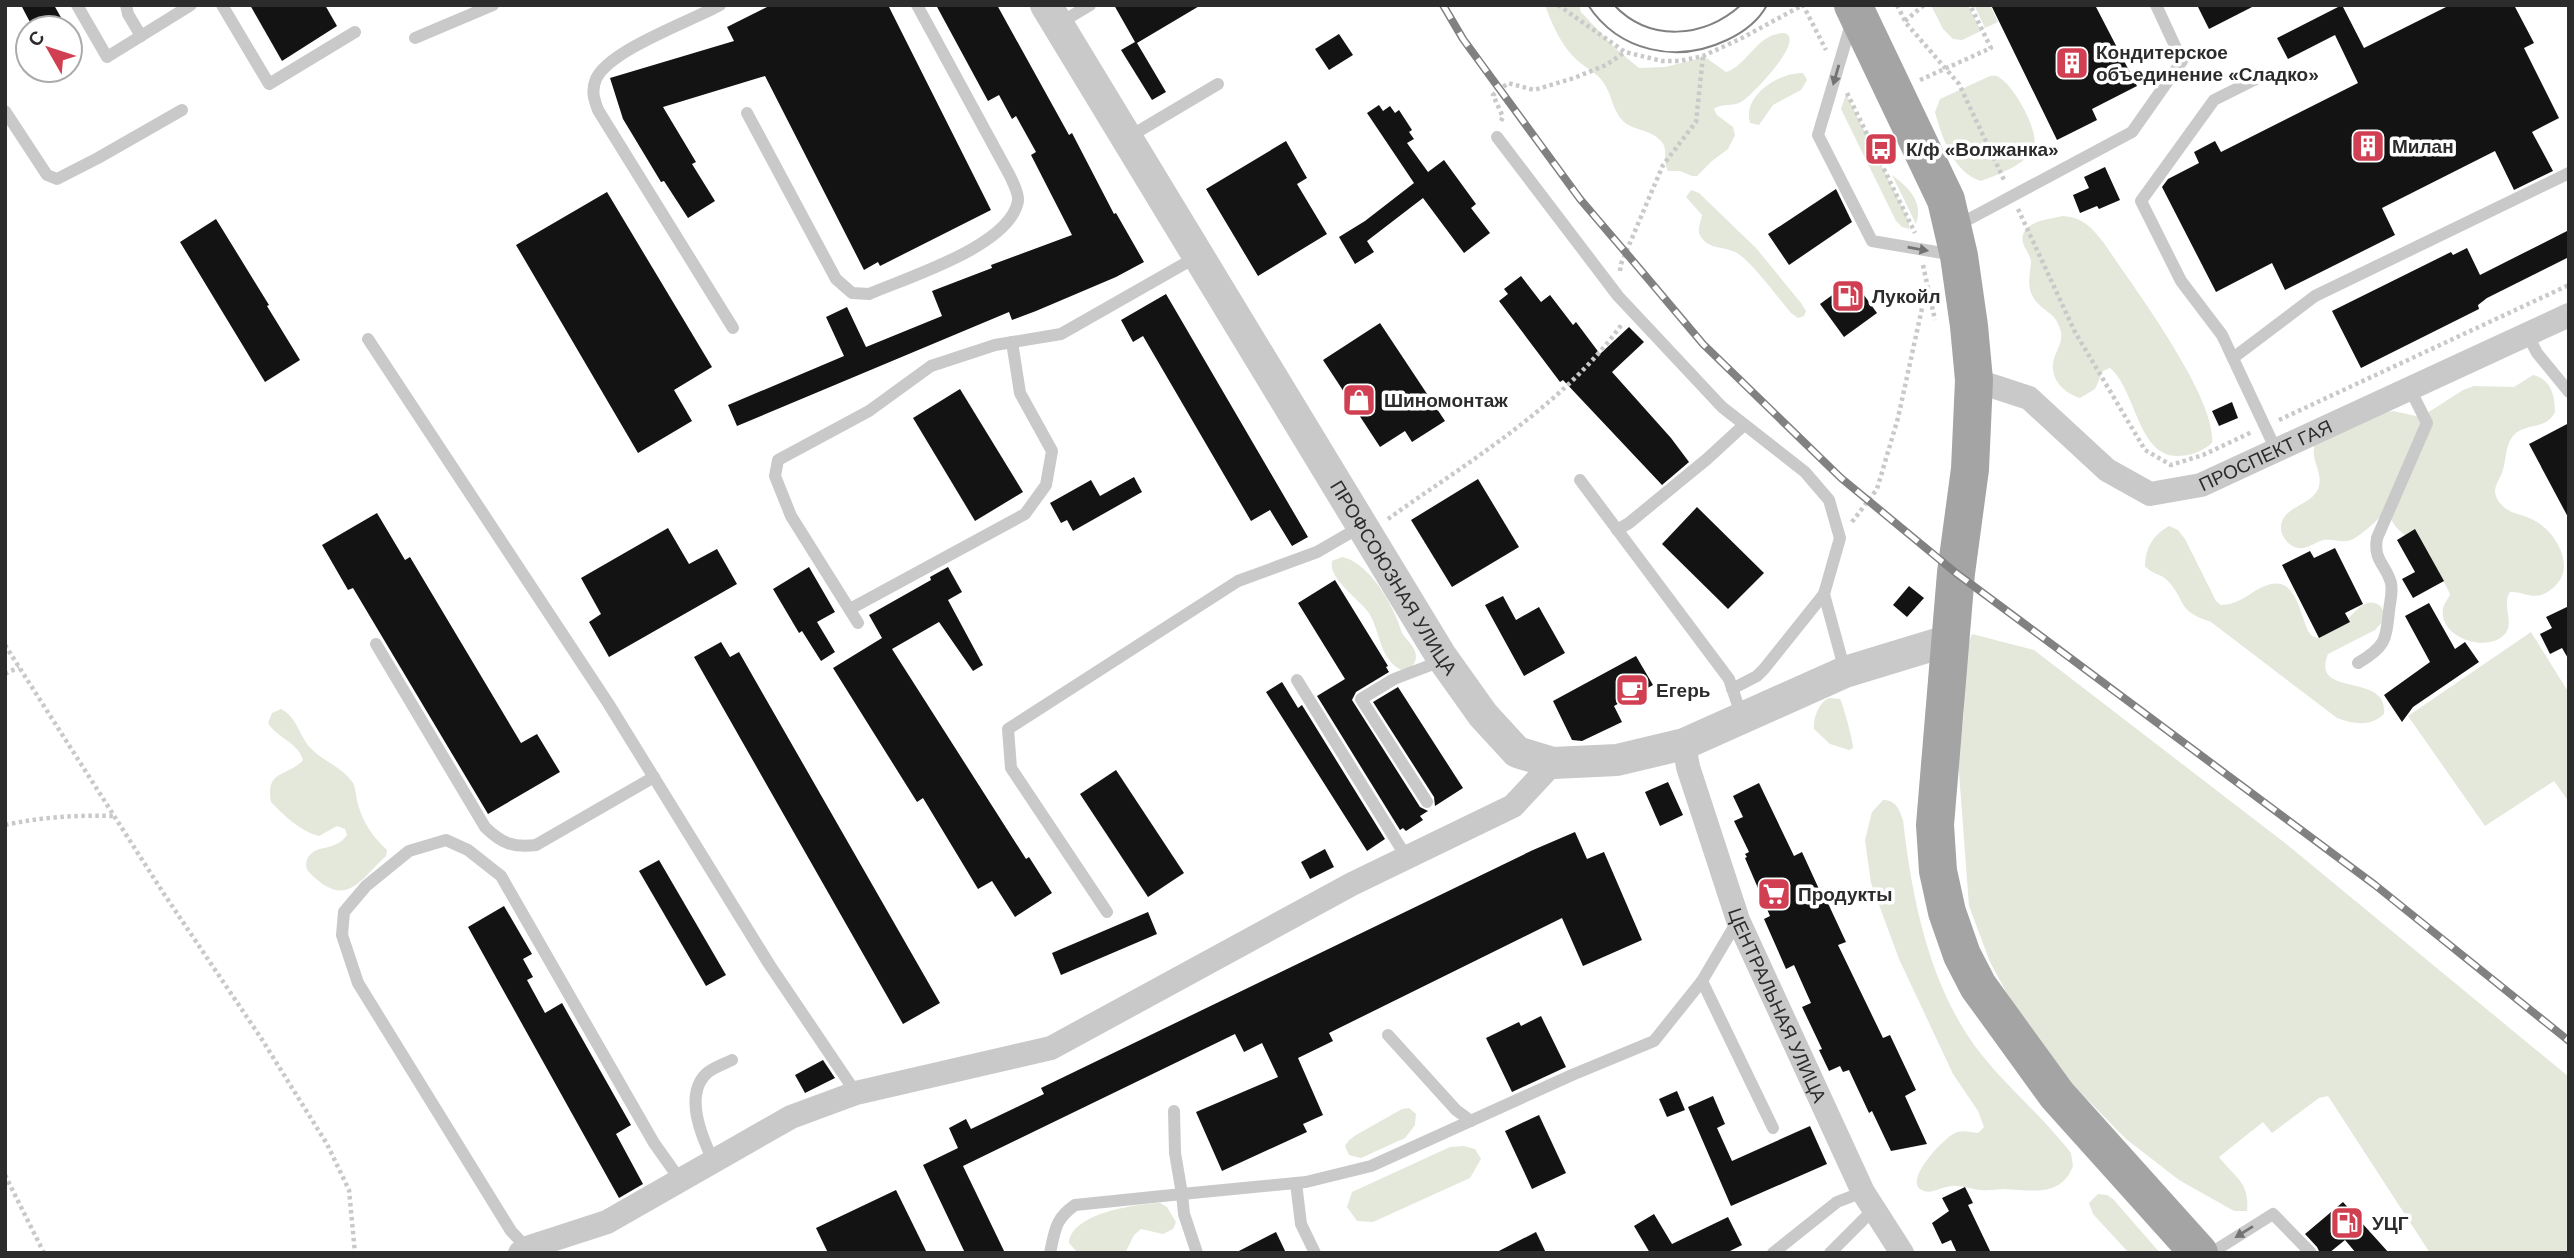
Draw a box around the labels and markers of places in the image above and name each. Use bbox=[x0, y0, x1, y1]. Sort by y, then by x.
place label: Кондитерское объединение «Сладко» bbox=[2096, 42, 2319, 85]
building icon: Кондитерское объединение «Сладко» bbox=[2053, 44, 2091, 82]
building icon: Милан bbox=[2349, 127, 2387, 165]
bus stop icon: К/ф «Волжанка» bbox=[1862, 130, 1900, 168]
place label: Милан bbox=[2392, 136, 2454, 157]
place label: К/ф «Волжанка» bbox=[1906, 139, 2059, 160]
fuel station icon: Лукойл bbox=[1829, 277, 1867, 315]
place label: Лукойл bbox=[1872, 286, 1941, 307]
shop icon: Шиномонтаж bbox=[1340, 381, 1378, 419]
place label: Шиномонтаж bbox=[1384, 390, 1508, 411]
cafe icon: Егерь bbox=[1613, 671, 1651, 709]
place label: Егерь bbox=[1656, 680, 1710, 701]
supermarket icon: Продукты bbox=[1755, 875, 1793, 913]
place label: Продукты bbox=[1798, 884, 1893, 905]
fuel station icon: УЦГ bbox=[2328, 1204, 2366, 1242]
place label: УЦГ bbox=[2372, 1213, 2409, 1234]

